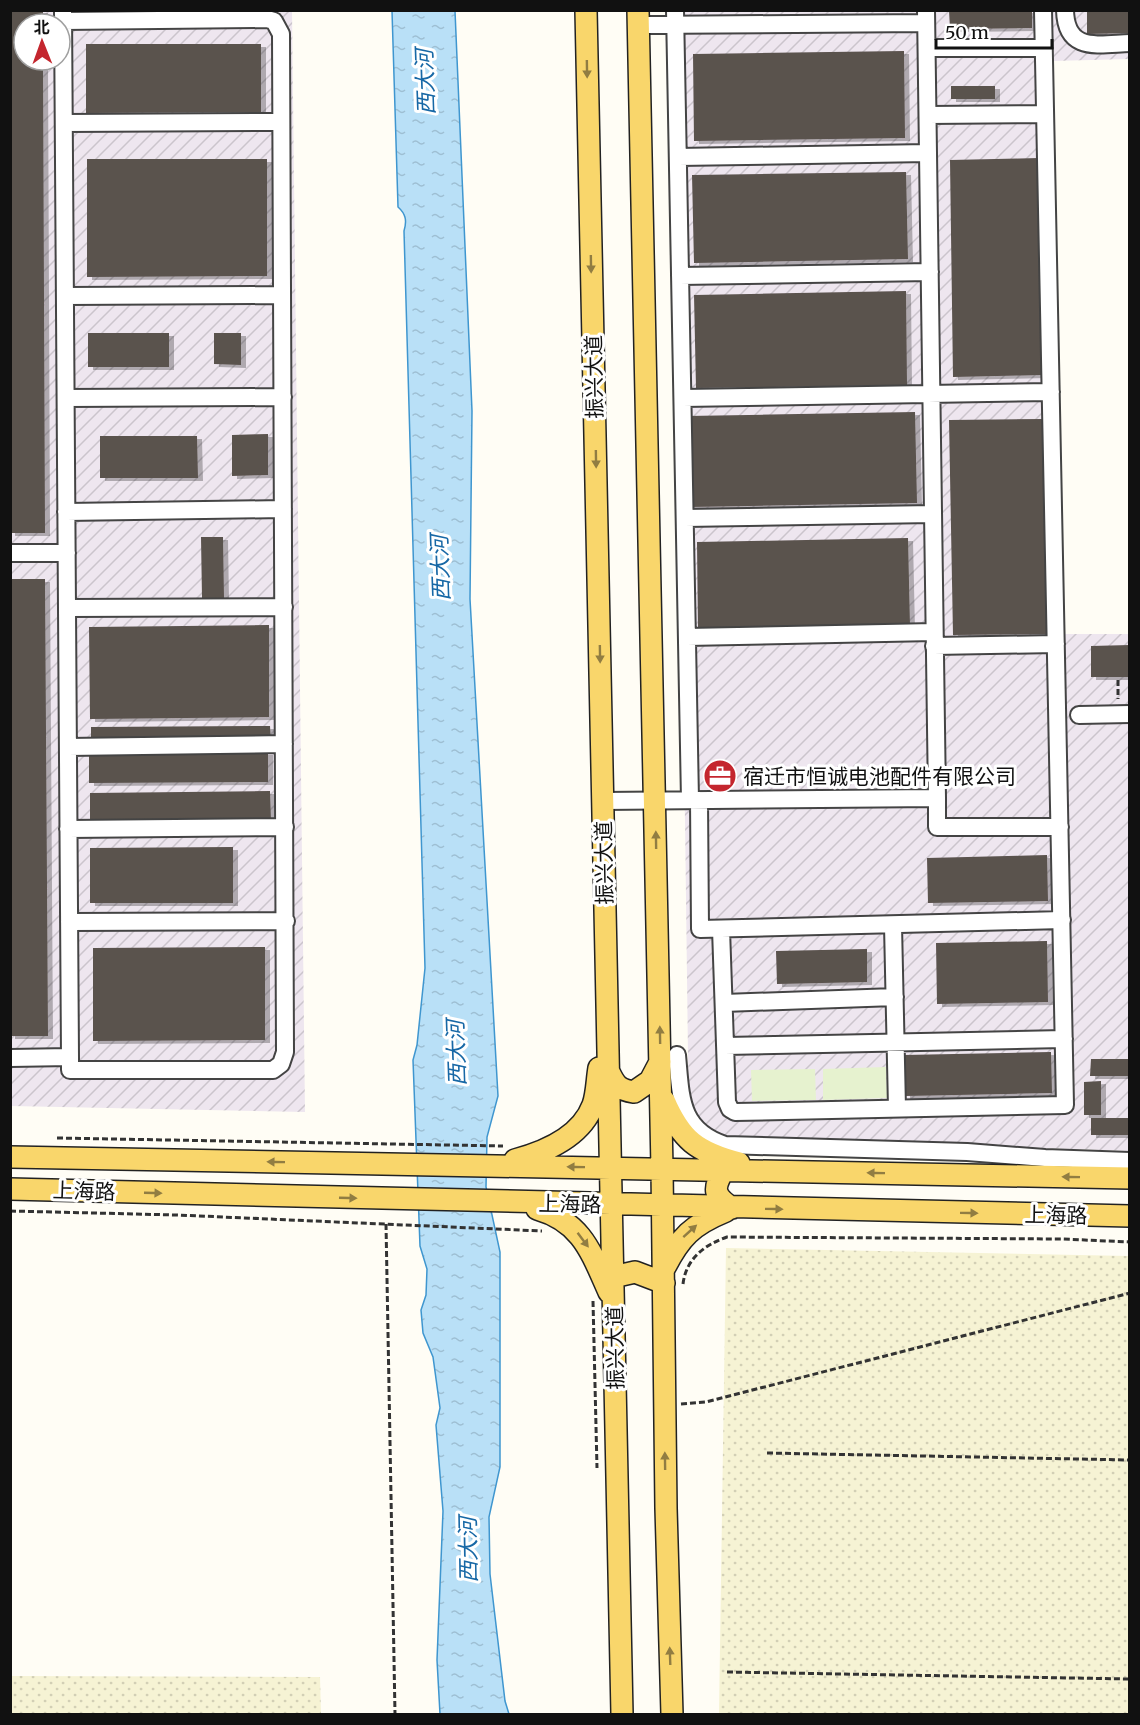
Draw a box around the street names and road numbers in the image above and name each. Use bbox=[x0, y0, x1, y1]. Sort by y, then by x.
street label: 振兴大道 bbox=[580, 335, 608, 419]
street label: 振兴大道 bbox=[590, 821, 618, 905]
street label: 上海路 bbox=[52, 1176, 116, 1206]
street label: 上海路 bbox=[538, 1190, 602, 1218]
street label: 上海路 bbox=[1024, 1201, 1088, 1229]
street label: 振兴大道 bbox=[601, 1306, 629, 1390]

